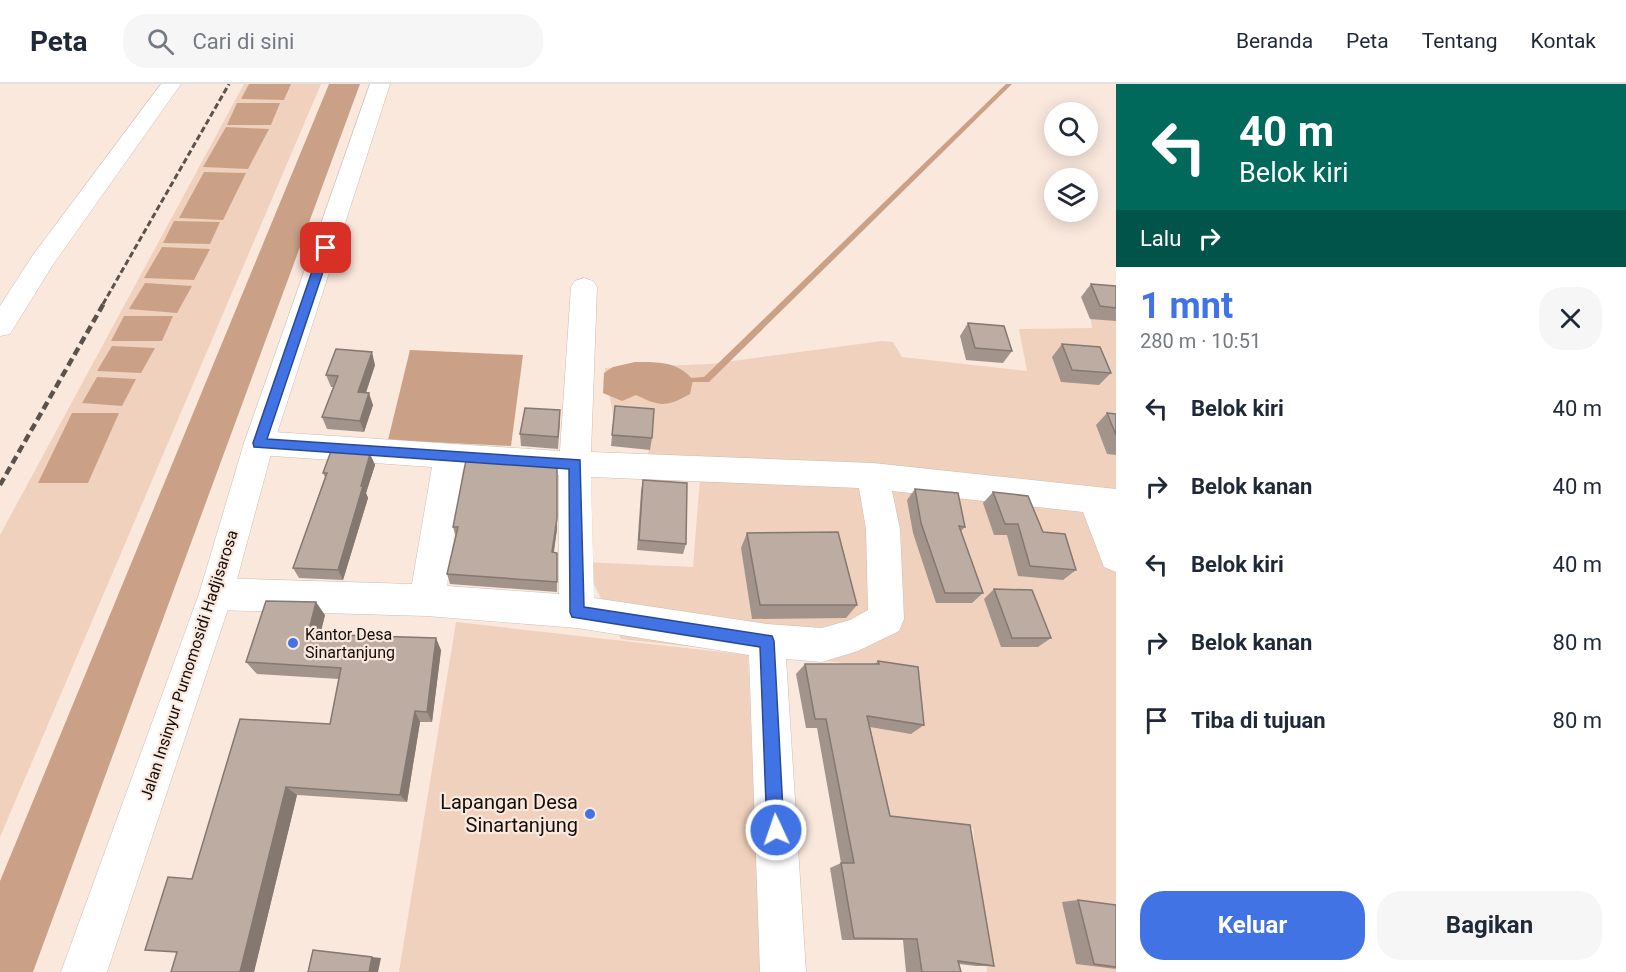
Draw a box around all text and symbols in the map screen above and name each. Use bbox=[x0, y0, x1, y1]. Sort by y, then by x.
search box bbox=[123, 14, 543, 68]
text: Peta bbox=[30, 25, 87, 58]
icon: search bbox=[144, 25, 177, 58]
text: Cari di sini bbox=[192, 29, 294, 54]
text: Beranda bbox=[1236, 29, 1313, 53]
text: Peta bbox=[1346, 29, 1389, 53]
text: Tentang bbox=[1422, 29, 1498, 53]
text: Kontak bbox=[1531, 29, 1596, 53]
map controls bbox=[1044, 102, 1098, 222]
button: search bbox=[1044, 102, 1098, 156]
text: 40 m bbox=[1239, 107, 1334, 156]
icon: left bbox=[1140, 108, 1218, 186]
text: Belok kiri bbox=[1239, 157, 1348, 189]
button: layers bbox=[1044, 168, 1098, 222]
pin bbox=[300, 222, 351, 273]
icon: right bbox=[1193, 222, 1226, 255]
text: Lalu bbox=[1140, 226, 1181, 251]
icon: arrive bbox=[309, 231, 342, 264]
text: 1 mnt bbox=[1140, 285, 1233, 327]
button: close bbox=[1539, 287, 1602, 350]
text: 280 m · 10:51 bbox=[1140, 329, 1261, 353]
icon: left bbox=[1140, 392, 1173, 425]
text: Belok kiri bbox=[1191, 396, 1284, 421]
text: 40 m bbox=[1553, 396, 1602, 421]
icon: right bbox=[1140, 470, 1173, 503]
text: Belok kanan bbox=[1191, 474, 1312, 499]
text: 40 m bbox=[1553, 474, 1602, 499]
street label: Jalan Insinyur Purnomosidi Hadjisarosa bbox=[136, 528, 242, 802]
icon: left bbox=[1140, 548, 1173, 581]
text: Belok kiri bbox=[1191, 552, 1284, 577]
text: 40 m bbox=[1553, 552, 1602, 577]
place label: Kantor Desa Sinartanjung bbox=[305, 625, 395, 662]
icon: right bbox=[1140, 626, 1173, 659]
text: Belok kanan bbox=[1191, 630, 1312, 655]
text: 80 m bbox=[1553, 630, 1602, 655]
marker: Kantor Desa Sinartanjung bbox=[286, 636, 300, 650]
icon: arrive bbox=[1140, 704, 1173, 737]
text: Tiba di tujuan bbox=[1191, 708, 1326, 733]
text: 80 m bbox=[1553, 708, 1602, 733]
place label: Lapangan Desa Sinartanjung bbox=[440, 790, 578, 837]
position arrow bbox=[744, 798, 808, 862]
marker: Lapangan Desa Sinartanjung bbox=[583, 807, 597, 821]
button: Keluar bbox=[1140, 891, 1365, 960]
button: Bagikan bbox=[1377, 891, 1602, 960]

